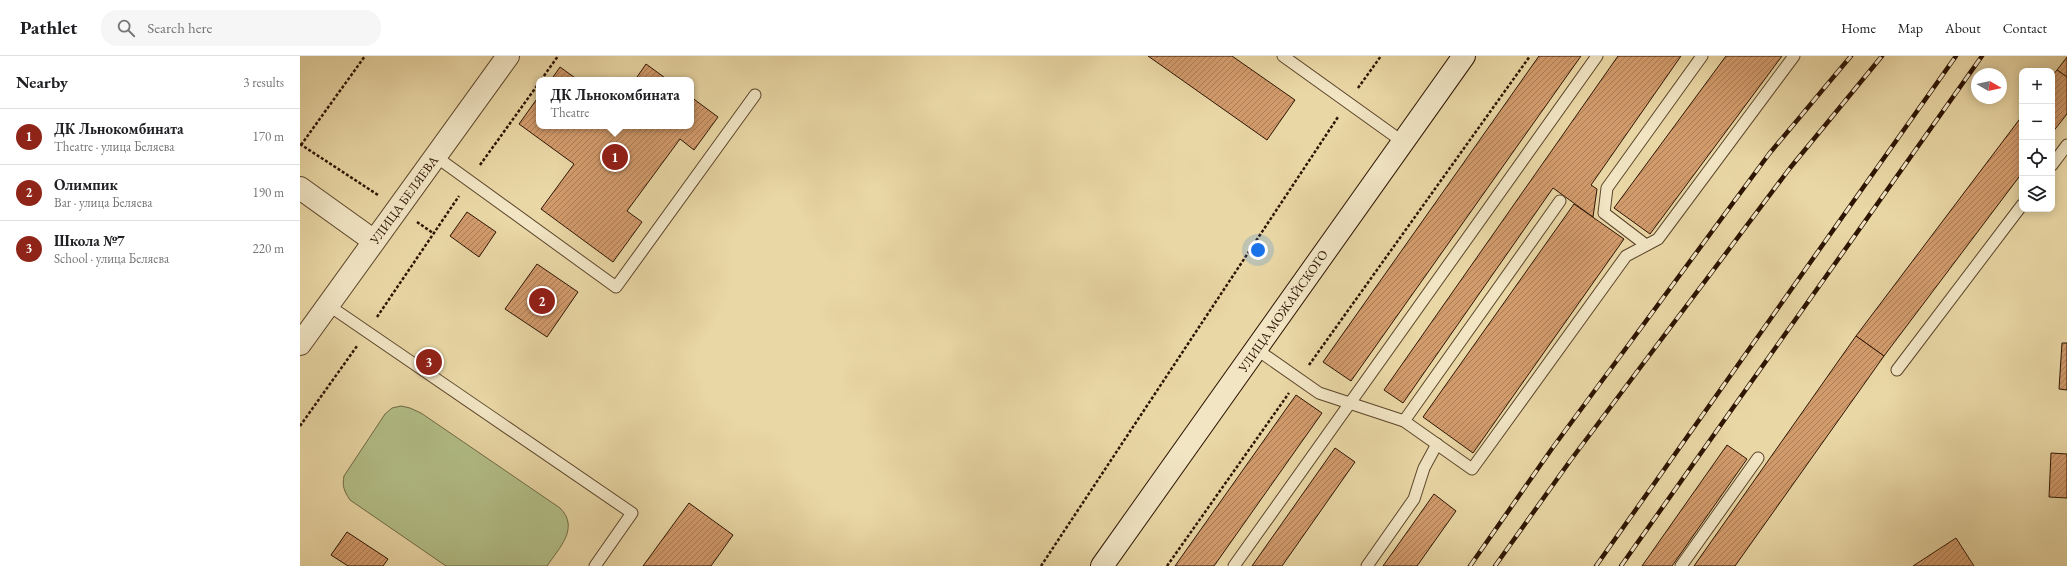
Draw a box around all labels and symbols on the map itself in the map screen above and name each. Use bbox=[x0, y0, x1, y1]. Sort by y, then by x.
north arrow bbox=[1971, 68, 2007, 104]
pin: 1 bbox=[602, 142, 628, 172]
street label: УЛИЦА БЕЛЯЕВА bbox=[365, 151, 443, 249]
your location bbox=[1248, 240, 1268, 260]
street label: УЛИЦА МОЖАЙСКОГО bbox=[1234, 246, 1332, 376]
pin: 2 bbox=[529, 286, 555, 316]
pin: 3 bbox=[416, 347, 442, 377]

